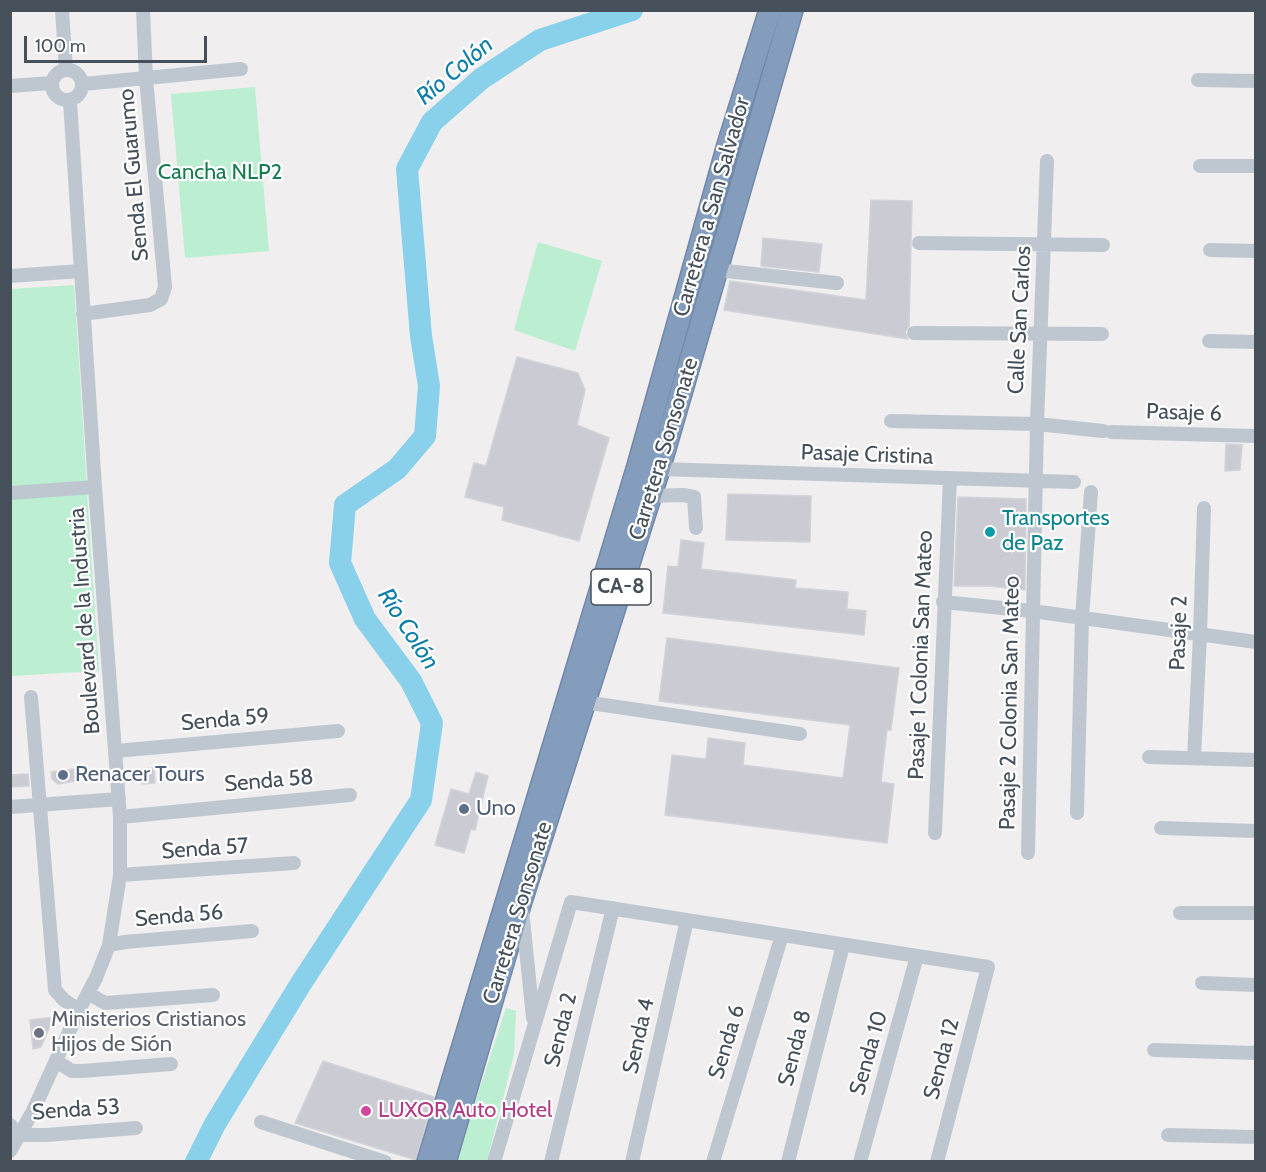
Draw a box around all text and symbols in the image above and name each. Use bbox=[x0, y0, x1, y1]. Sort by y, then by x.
scale bar bbox=[27, 24, 210, 62]
water label: Río Colón bbox=[411, 31, 499, 111]
text: 100 m bbox=[35, 35, 86, 57]
street label: Senda El Guarumo bbox=[113, 88, 155, 262]
street label: Carretera a San Salvador bbox=[668, 94, 756, 320]
park label: Cancha NLP2 bbox=[158, 160, 282, 186]
street label: Calle San Carlos bbox=[1003, 245, 1037, 395]
street label: Carretera Sonsonate bbox=[624, 354, 704, 544]
street label: Pasaje 6 bbox=[1146, 398, 1222, 428]
street label: Pasaje Cristina bbox=[800, 439, 934, 471]
place label: Transportes de Paz bbox=[1002, 506, 1110, 558]
street label: Boulevard de la Industria bbox=[64, 507, 106, 735]
marker: Transportes de Paz bbox=[983, 525, 997, 539]
street label: Pasaje 1 Colonia San Mateo bbox=[903, 530, 939, 780]
road number: CA-8 bbox=[591, 569, 651, 605]
street label: Pasaje 2 Colonia San Mateo bbox=[995, 576, 1025, 830]
water label: Río Colón bbox=[371, 583, 445, 675]
street label: Pasaje 2 bbox=[1165, 595, 1193, 671]
street label: Senda 59 bbox=[180, 703, 270, 737]
place label: Renacer Tours bbox=[75, 762, 205, 788]
street label: Senda 58 bbox=[223, 764, 315, 798]
marker: Renacer Tours bbox=[56, 768, 70, 782]
place label: Uno bbox=[476, 796, 516, 822]
marker: Uno bbox=[457, 802, 471, 816]
street label: Carretera Sonsonate bbox=[478, 818, 558, 1008]
street label: Senda 57 bbox=[161, 833, 249, 865]
street label: Senda 56 bbox=[134, 899, 224, 933]
street label: Senda 2 bbox=[539, 990, 583, 1070]
street label: Senda 4 bbox=[617, 996, 661, 1076]
street label: Senda 6 bbox=[703, 1002, 751, 1082]
place label: Ministerios Cristianos Hijos de Sión bbox=[51, 1007, 246, 1058]
street label: Senda 8 bbox=[773, 1007, 817, 1089]
street label: Senda 10 bbox=[844, 1008, 894, 1098]
street label: Senda 12 bbox=[919, 1016, 965, 1102]
marker: Ministerios Cristianos Hijos de Sión bbox=[32, 1026, 46, 1040]
street label: Senda 53 bbox=[31, 1094, 121, 1126]
place label: LUXOR Auto Hotel bbox=[378, 1098, 552, 1124]
marker: LUXOR Auto Hotel bbox=[359, 1104, 373, 1118]

